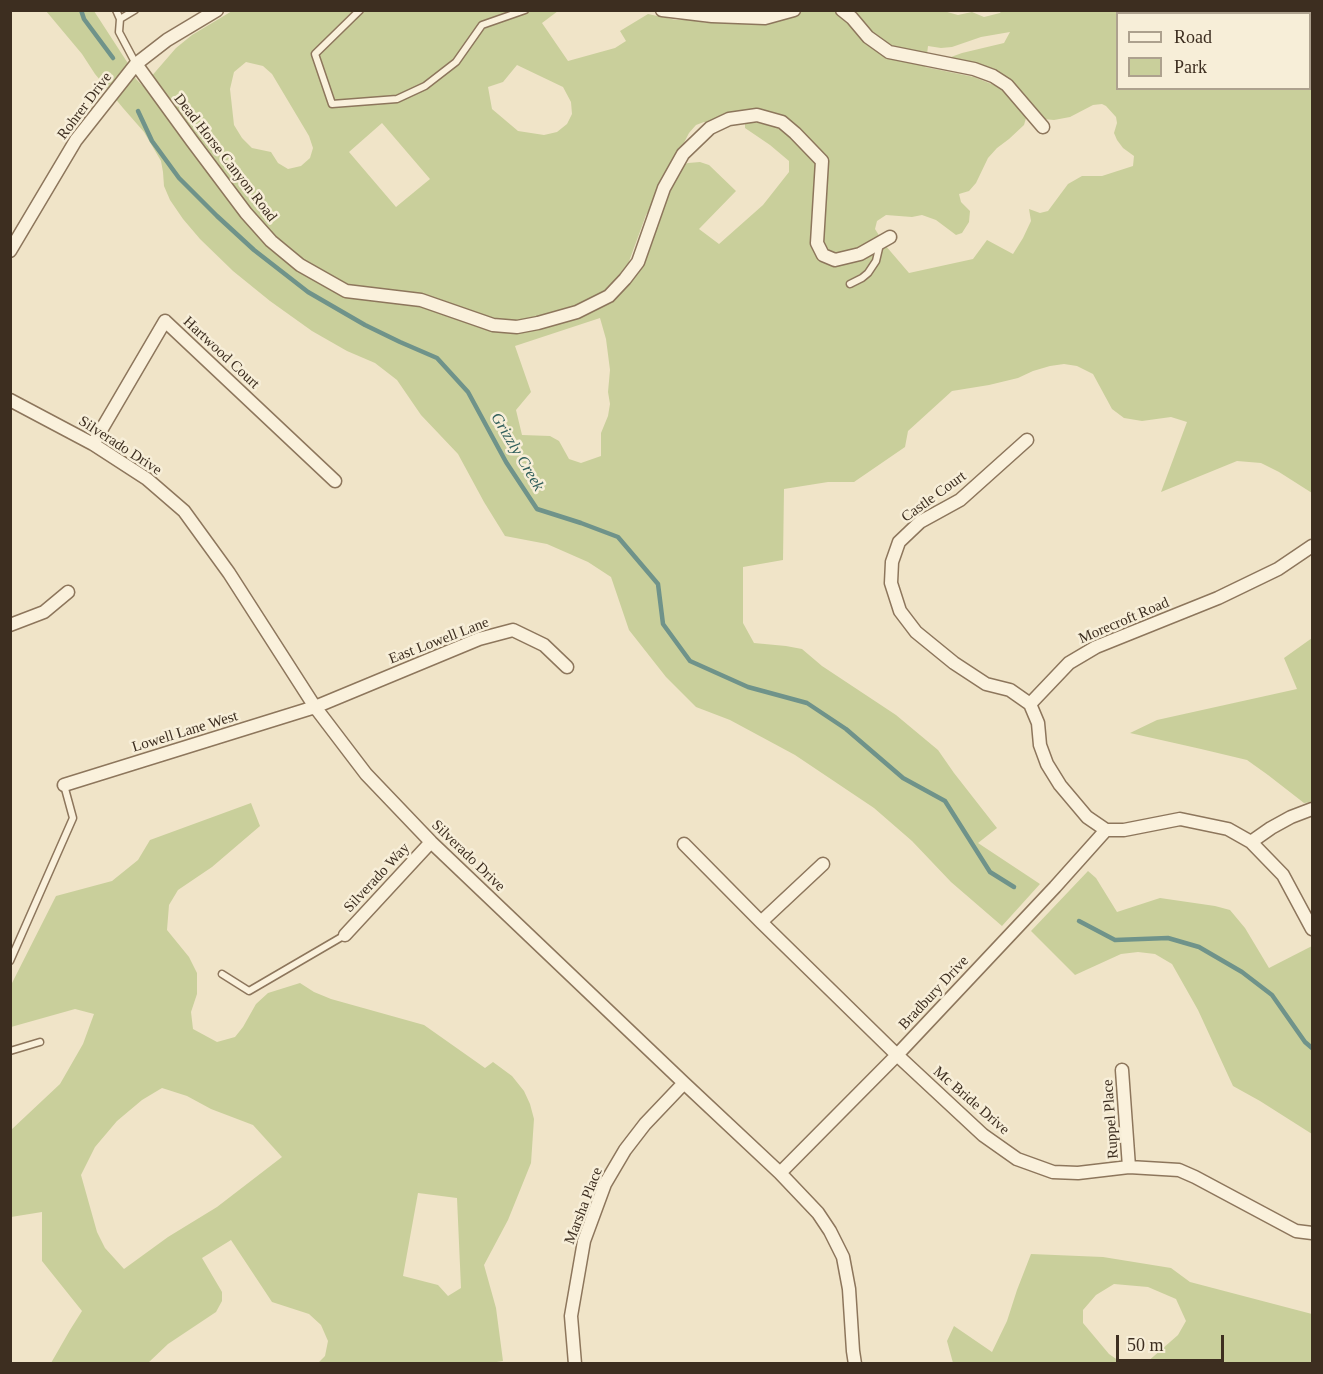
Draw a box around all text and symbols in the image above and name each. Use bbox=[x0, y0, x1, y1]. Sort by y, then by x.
legend bbox=[1116, 12, 1311, 90]
text: Road bbox=[1174, 27, 1212, 47]
text: Park bbox=[1174, 57, 1207, 77]
street label: Rohrer Drive bbox=[54, 69, 116, 143]
street label: Dead Horse Canyon Road bbox=[170, 91, 280, 225]
street label: Hartwood Court bbox=[179, 313, 263, 393]
water label: Grizzly Creek bbox=[486, 409, 548, 495]
street label: Silverado Drive bbox=[75, 412, 165, 480]
street label: Castle Court bbox=[898, 468, 970, 526]
street label: Morecroft Road bbox=[1076, 594, 1172, 648]
street label: East Lowell Lane bbox=[386, 614, 492, 668]
street label: Lowell Lane West bbox=[130, 707, 240, 757]
street label: Silverado Drive bbox=[427, 816, 509, 896]
street label: Silverado Way bbox=[340, 840, 414, 916]
street label: Bradbury Drive bbox=[895, 952, 973, 1034]
street label: Mc Bride Drive bbox=[929, 1063, 1013, 1139]
street label: Ruppel Place bbox=[1099, 1079, 1123, 1159]
street label: Marsha Place bbox=[561, 1165, 607, 1247]
scale bar bbox=[1119, 1323, 1227, 1361]
text: 50 m bbox=[1127, 1335, 1164, 1355]

